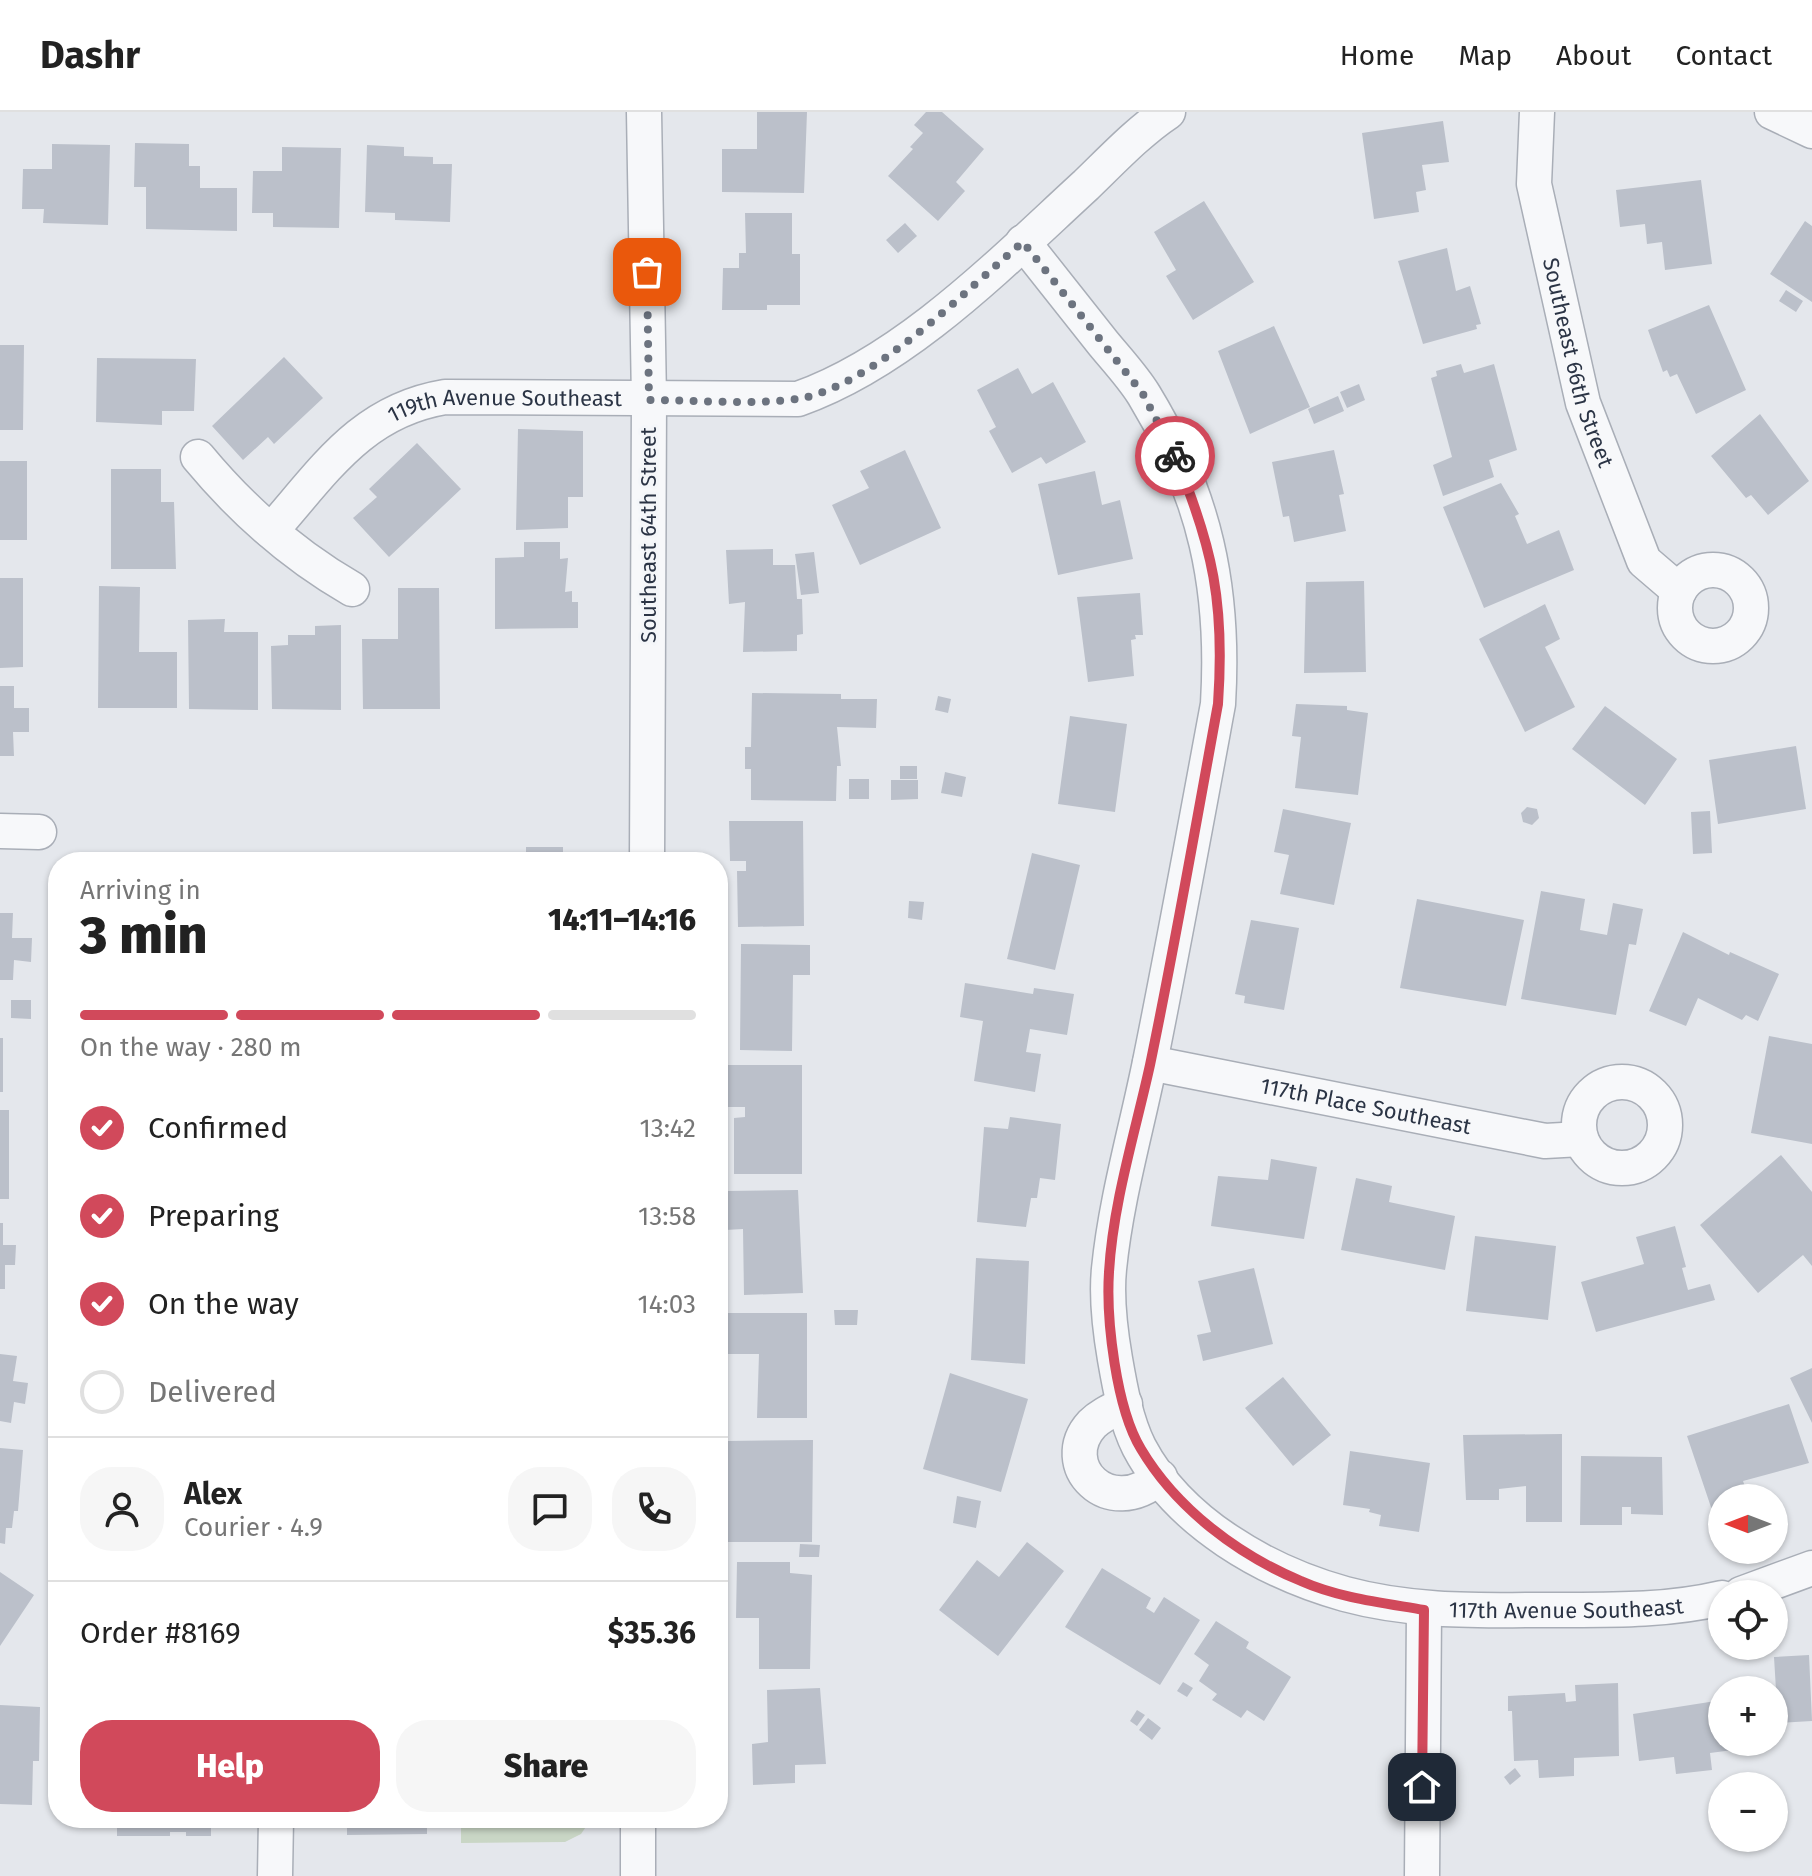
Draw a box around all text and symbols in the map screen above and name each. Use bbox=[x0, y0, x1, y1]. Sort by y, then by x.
text: Dashr bbox=[40, 32, 140, 78]
text: Home bbox=[1340, 39, 1414, 72]
text: Map bbox=[1458, 39, 1512, 72]
text: About bbox=[1556, 39, 1631, 72]
text: Contact bbox=[1675, 39, 1772, 72]
pin bbox=[613, 238, 681, 306]
icon: bag bbox=[625, 250, 669, 294]
street label: Southeast 66th Street bbox=[1537, 255, 1620, 471]
street label: 119th Avenue Southeast bbox=[383, 383, 622, 428]
courier bbox=[1135, 416, 1215, 496]
street label: Southeast 64th Street bbox=[635, 427, 662, 643]
icon: bike bbox=[1153, 434, 1197, 478]
text: Arriving in bbox=[80, 875, 201, 906]
text: 14:11–14:16 bbox=[548, 902, 696, 938]
text: 3 min bbox=[80, 904, 208, 967]
text: On the way · 280 m bbox=[80, 1032, 302, 1063]
street label: 117th Place Southeast bbox=[1258, 1072, 1474, 1140]
icon: check bbox=[80, 1106, 124, 1150]
text: Confirmed bbox=[148, 1110, 288, 1146]
text: 13:42 bbox=[639, 1113, 696, 1144]
icon: check bbox=[80, 1194, 124, 1238]
text: Preparing bbox=[148, 1198, 279, 1234]
text: 13:58 bbox=[638, 1201, 696, 1232]
icon: check bbox=[80, 1282, 124, 1326]
text: On the way bbox=[148, 1286, 299, 1322]
text: 14:03 bbox=[637, 1289, 696, 1320]
text: Delivered bbox=[148, 1374, 277, 1410]
button: person bbox=[80, 1467, 164, 1551]
button: chat bbox=[508, 1467, 592, 1551]
button: phone bbox=[612, 1467, 696, 1551]
text: Alex bbox=[184, 1476, 242, 1512]
north arrow bbox=[1708, 1484, 1788, 1564]
map controls bbox=[1708, 1484, 1788, 1852]
text: Courier · 4.9 bbox=[184, 1512, 323, 1543]
button: locate bbox=[1708, 1580, 1788, 1660]
street label: 117th Avenue Southeast bbox=[1448, 1592, 1685, 1624]
text: Order #8169 bbox=[80, 1615, 241, 1651]
text: $35.36 bbox=[608, 1615, 696, 1651]
button: + bbox=[1708, 1676, 1788, 1756]
button: Help bbox=[80, 1720, 380, 1812]
button: Share bbox=[396, 1720, 696, 1812]
pin bbox=[1388, 1753, 1456, 1821]
icon: home bbox=[1400, 1765, 1444, 1809]
button: − bbox=[1708, 1772, 1788, 1852]

